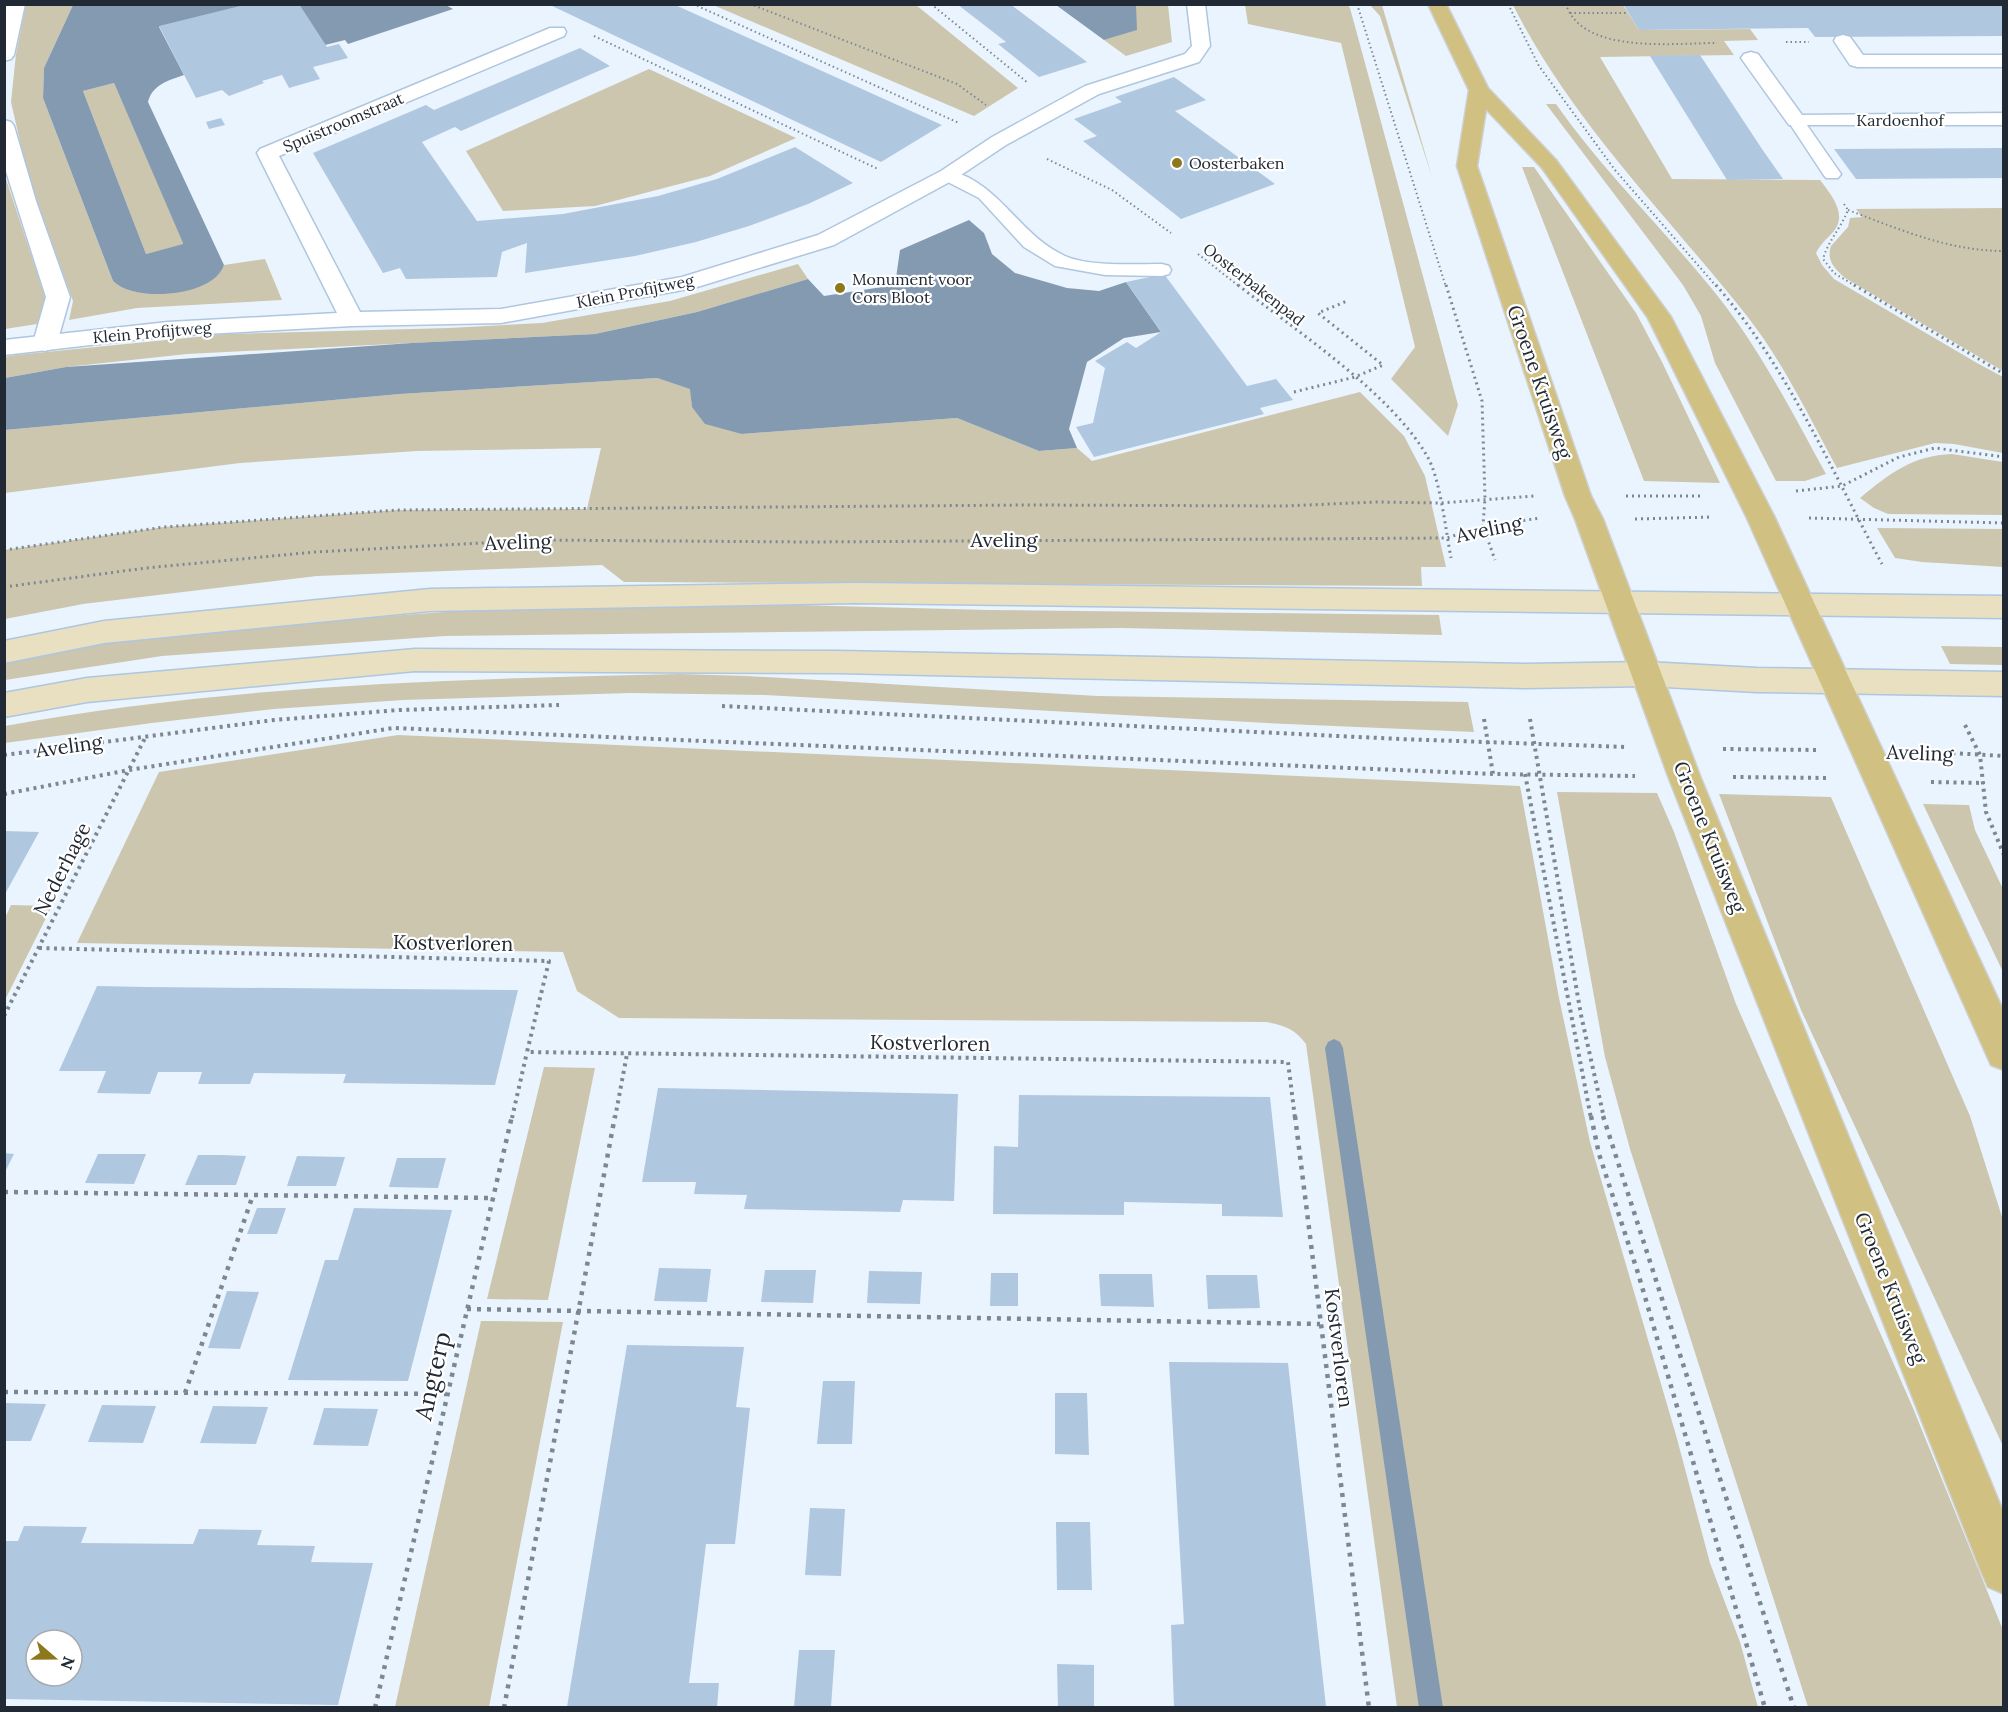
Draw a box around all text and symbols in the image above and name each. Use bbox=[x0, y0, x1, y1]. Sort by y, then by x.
street label: Spuistroomstraat bbox=[280, 87, 407, 156]
street label: Kardoenhof bbox=[1856, 110, 1945, 130]
place label: Oosterbaken bbox=[1189, 153, 1285, 173]
marker: Oosterbaken bbox=[1170, 156, 1184, 170]
street label: Oosterbakenpad bbox=[1199, 238, 1309, 330]
place label: Monument voor Cors Bloot bbox=[852, 269, 972, 307]
street label: Klein Profijtweg bbox=[575, 270, 697, 312]
marker: Monument voor Cors Bloot bbox=[833, 281, 847, 295]
street label: Groene Kruisweg bbox=[1502, 301, 1579, 463]
street label: Klein Profijtweg bbox=[92, 317, 213, 347]
street label: Aveling bbox=[1452, 509, 1525, 548]
street label: Aveling bbox=[969, 527, 1039, 552]
street label: Aveling bbox=[483, 528, 553, 555]
street label: Aveling bbox=[33, 728, 105, 763]
street label: Aveling bbox=[1885, 739, 1955, 766]
street label: Groene Kruisweg bbox=[1669, 757, 1753, 917]
street label: Nederhage bbox=[27, 818, 96, 920]
street label: Kostverloren bbox=[393, 929, 513, 956]
street label: Kostverloren bbox=[870, 1029, 990, 1056]
street label: Groene Kruisweg bbox=[1850, 1208, 1934, 1368]
street label: Kostverloren bbox=[1320, 1287, 1359, 1409]
street label: Angterp bbox=[407, 1329, 458, 1424]
north arrow bbox=[24, 1628, 84, 1688]
text: N bbox=[57, 1654, 80, 1672]

